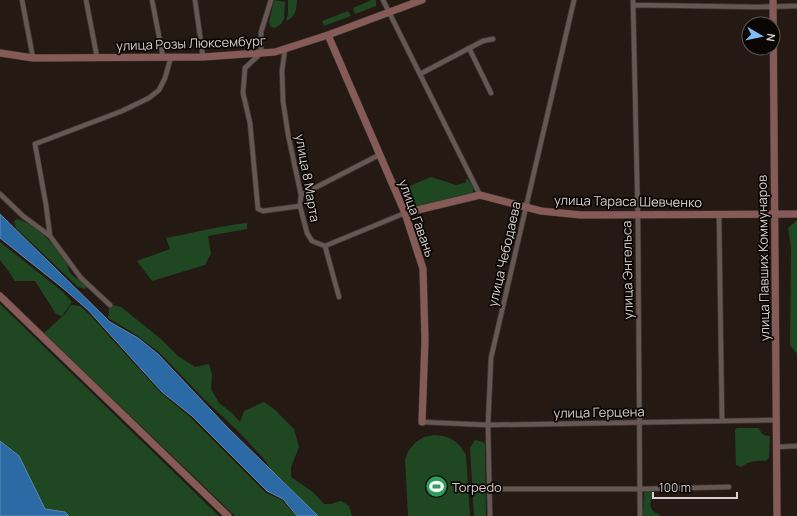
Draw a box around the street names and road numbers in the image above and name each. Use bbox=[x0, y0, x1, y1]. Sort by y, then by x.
street label: улица Розы Люксембург bbox=[116, 31, 266, 55]
street label: улица 8 Марта bbox=[291, 133, 325, 223]
street label: улица Павших Коммунаров bbox=[753, 175, 773, 341]
street label: улица Гавань bbox=[395, 177, 439, 259]
street label: улица Тараса Шевченко bbox=[554, 191, 702, 211]
street label: улица Чебодаева bbox=[483, 200, 525, 308]
street label: улица Энгельса bbox=[617, 221, 637, 319]
street label: улица Герцена bbox=[553, 402, 645, 422]

